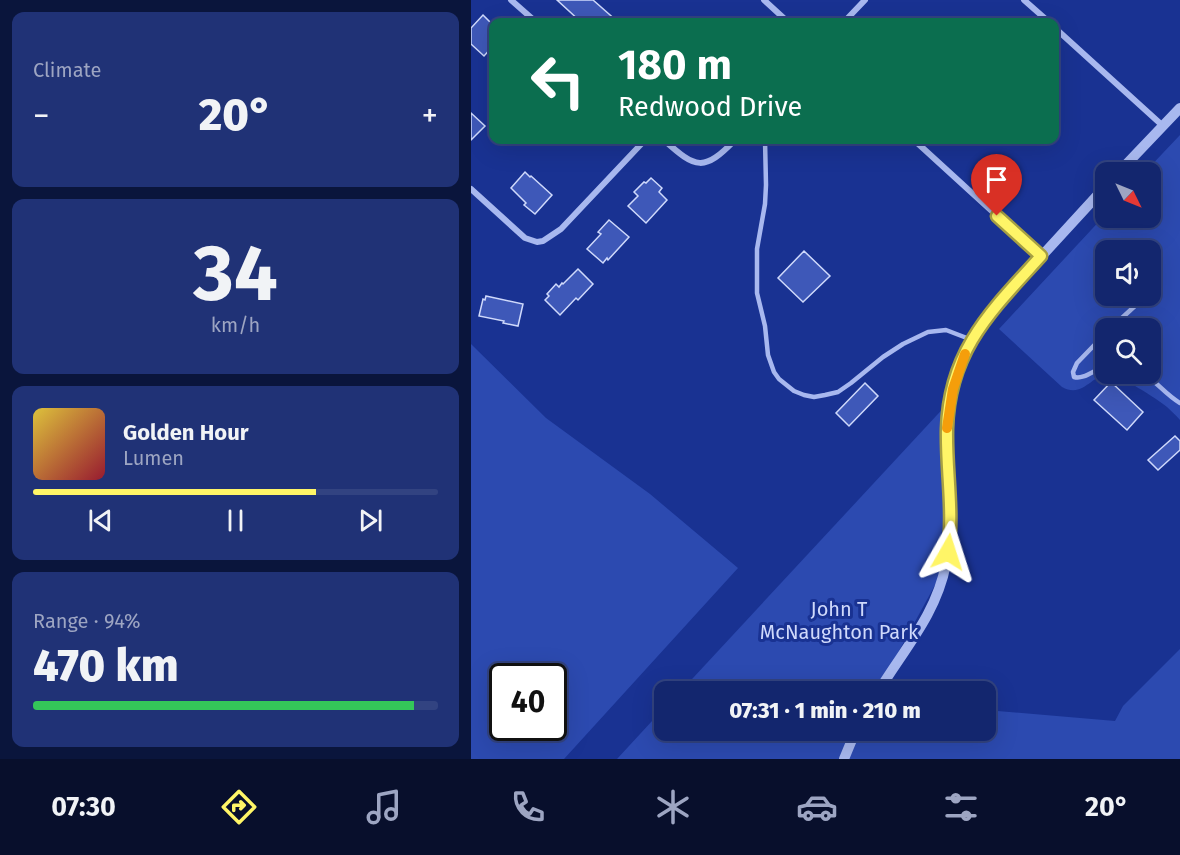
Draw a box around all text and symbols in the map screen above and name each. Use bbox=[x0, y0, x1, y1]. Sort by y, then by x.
text: 180 m bbox=[618, 40, 732, 90]
icon: left bbox=[519, 42, 597, 120]
text: Climate bbox=[33, 58, 101, 82]
text: 20° bbox=[199, 88, 272, 142]
text: Redwood Drive bbox=[618, 91, 802, 123]
text: − bbox=[33, 96, 50, 136]
text: + bbox=[422, 96, 438, 136]
pin bbox=[971, 154, 1022, 216]
north arrow bbox=[1095, 162, 1161, 228]
map controls bbox=[1095, 162, 1161, 384]
icon: arrive bbox=[980, 163, 1013, 196]
text: 34 bbox=[193, 227, 278, 321]
button: sound bbox=[1095, 240, 1161, 306]
text: km/h bbox=[211, 313, 260, 337]
button: search bbox=[1095, 318, 1161, 384]
text: Golden Hour bbox=[123, 419, 249, 446]
text: Lumen bbox=[123, 446, 184, 470]
icon: previous bbox=[84, 504, 117, 537]
icon: pause bbox=[219, 504, 252, 537]
icon: next bbox=[354, 504, 387, 537]
position arrow bbox=[916, 520, 980, 584]
park label: John T McNaughton Park bbox=[760, 597, 919, 644]
text: Range · 94% bbox=[33, 609, 141, 633]
text: 470 km bbox=[33, 639, 179, 693]
speed limit sign: 40 bbox=[489, 663, 567, 741]
text: 07:31 · 1 min · 210 m bbox=[729, 697, 921, 724]
icon: directions bbox=[218, 786, 260, 828]
icon: music bbox=[363, 786, 405, 828]
icon: phone bbox=[507, 786, 549, 828]
icon: climate bbox=[652, 786, 694, 828]
icon: car bbox=[796, 786, 838, 828]
icon: filters bbox=[940, 786, 982, 828]
text: 07:30 bbox=[51, 791, 116, 823]
text: 20° bbox=[1085, 791, 1129, 823]

